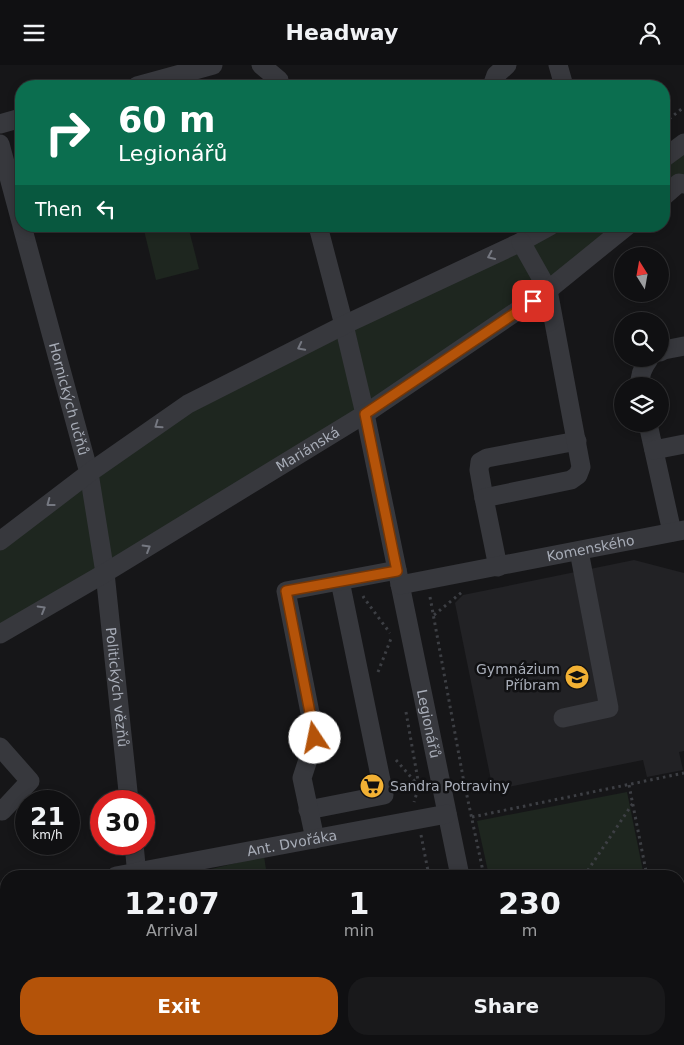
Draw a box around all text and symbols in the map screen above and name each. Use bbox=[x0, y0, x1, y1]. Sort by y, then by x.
icon: menu bbox=[20, 19, 48, 47]
icon: person bbox=[636, 19, 664, 47]
text: Headway bbox=[286, 20, 398, 45]
icon: right bbox=[35, 100, 100, 165]
text: 60 m bbox=[118, 100, 215, 140]
text: Legionářů bbox=[118, 141, 227, 166]
icon: left bbox=[92, 195, 120, 223]
text: Then bbox=[35, 198, 82, 220]
north arrow bbox=[614, 247, 669, 303]
map controls bbox=[614, 247, 669, 432]
one-way arrow bbox=[487, 250, 496, 260]
pin bbox=[512, 280, 554, 322]
icon: arrive bbox=[519, 287, 547, 315]
button: search bbox=[614, 312, 669, 367]
street label: Hornických učňů bbox=[46, 341, 92, 457]
one-way arrow bbox=[297, 341, 306, 351]
button: layers bbox=[614, 377, 669, 432]
one-way arrow bbox=[155, 419, 164, 427]
street label: Mariánská bbox=[273, 424, 342, 475]
one-way arrow bbox=[47, 497, 56, 506]
street label: Komenského bbox=[545, 532, 636, 564]
one-way arrow bbox=[141, 544, 150, 554]
one-way arrow bbox=[37, 606, 46, 616]
street label: Politických vězňů bbox=[103, 626, 131, 748]
place label: Gymnázium Příbram bbox=[476, 661, 560, 693]
school or university icon: Gymnázium Příbram bbox=[564, 664, 590, 690]
street label: Legionářů bbox=[414, 688, 444, 759]
position arrow bbox=[288, 711, 340, 763]
supermarket icon: Sandra Potraviny bbox=[359, 773, 385, 799]
place label: Sandra Potraviny bbox=[390, 778, 510, 794]
speed limit sign: 30 bbox=[90, 790, 155, 855]
text: 21 bbox=[30, 802, 65, 831]
street label: Ant. Dvořáka bbox=[246, 827, 338, 859]
text: km/h bbox=[32, 828, 63, 842]
text: 12:07 bbox=[124, 886, 220, 921]
text: 1 bbox=[348, 886, 369, 921]
text: 230 bbox=[498, 886, 561, 921]
text: Arrival bbox=[146, 921, 198, 940]
text: min bbox=[344, 921, 374, 940]
text: m bbox=[522, 921, 537, 940]
button: Exit bbox=[20, 977, 338, 1035]
button: Share bbox=[348, 977, 665, 1035]

